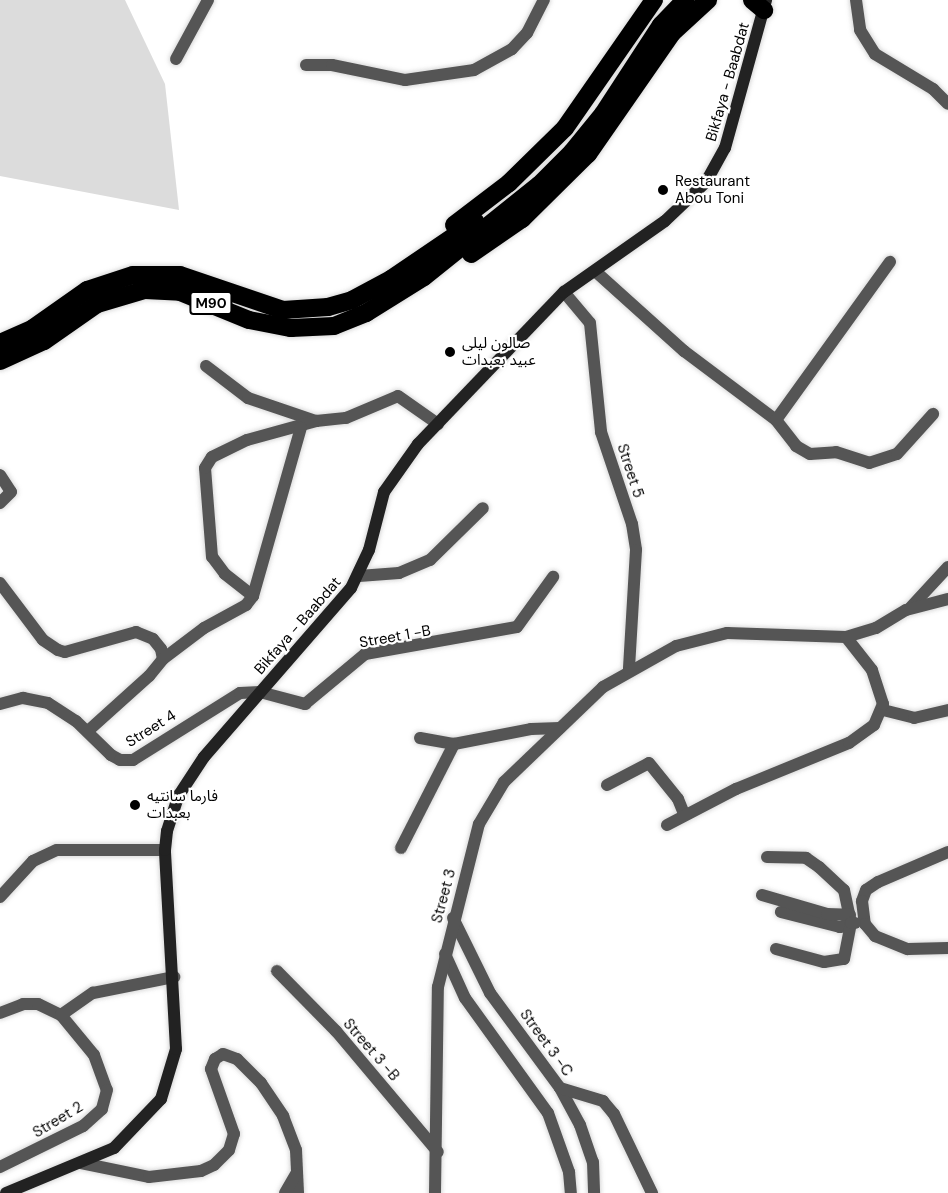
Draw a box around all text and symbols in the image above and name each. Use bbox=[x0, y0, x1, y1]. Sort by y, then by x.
street label: Bikfaya - Baabdat bbox=[702, 20, 754, 144]
place label: Restaurant Abou Toni bbox=[675, 172, 750, 207]
marker: Restaurant Abou Toni bbox=[656, 183, 670, 197]
road number: M90 bbox=[188, 292, 234, 314]
place label: صالون ليلى عبيد بعبدات bbox=[462, 334, 536, 369]
marker: صالون ليلى عبيد بعبدات bbox=[443, 345, 457, 359]
street label: Street 5 bbox=[613, 442, 647, 500]
street label: Bikfaya - Baabdat bbox=[251, 574, 345, 678]
street label: Street 1 -B bbox=[358, 622, 432, 652]
street label: Street 4 bbox=[123, 707, 179, 751]
place label: فارما سانتيه بعبدات bbox=[147, 787, 218, 822]
marker: فارما سانتيه بعبدات bbox=[128, 798, 142, 812]
street label: Street 3 bbox=[428, 867, 460, 925]
street label: Street 3 -C bbox=[516, 1006, 576, 1080]
street label: Street 3 -B bbox=[339, 1015, 403, 1085]
street label: Street 2 bbox=[30, 1098, 86, 1142]

